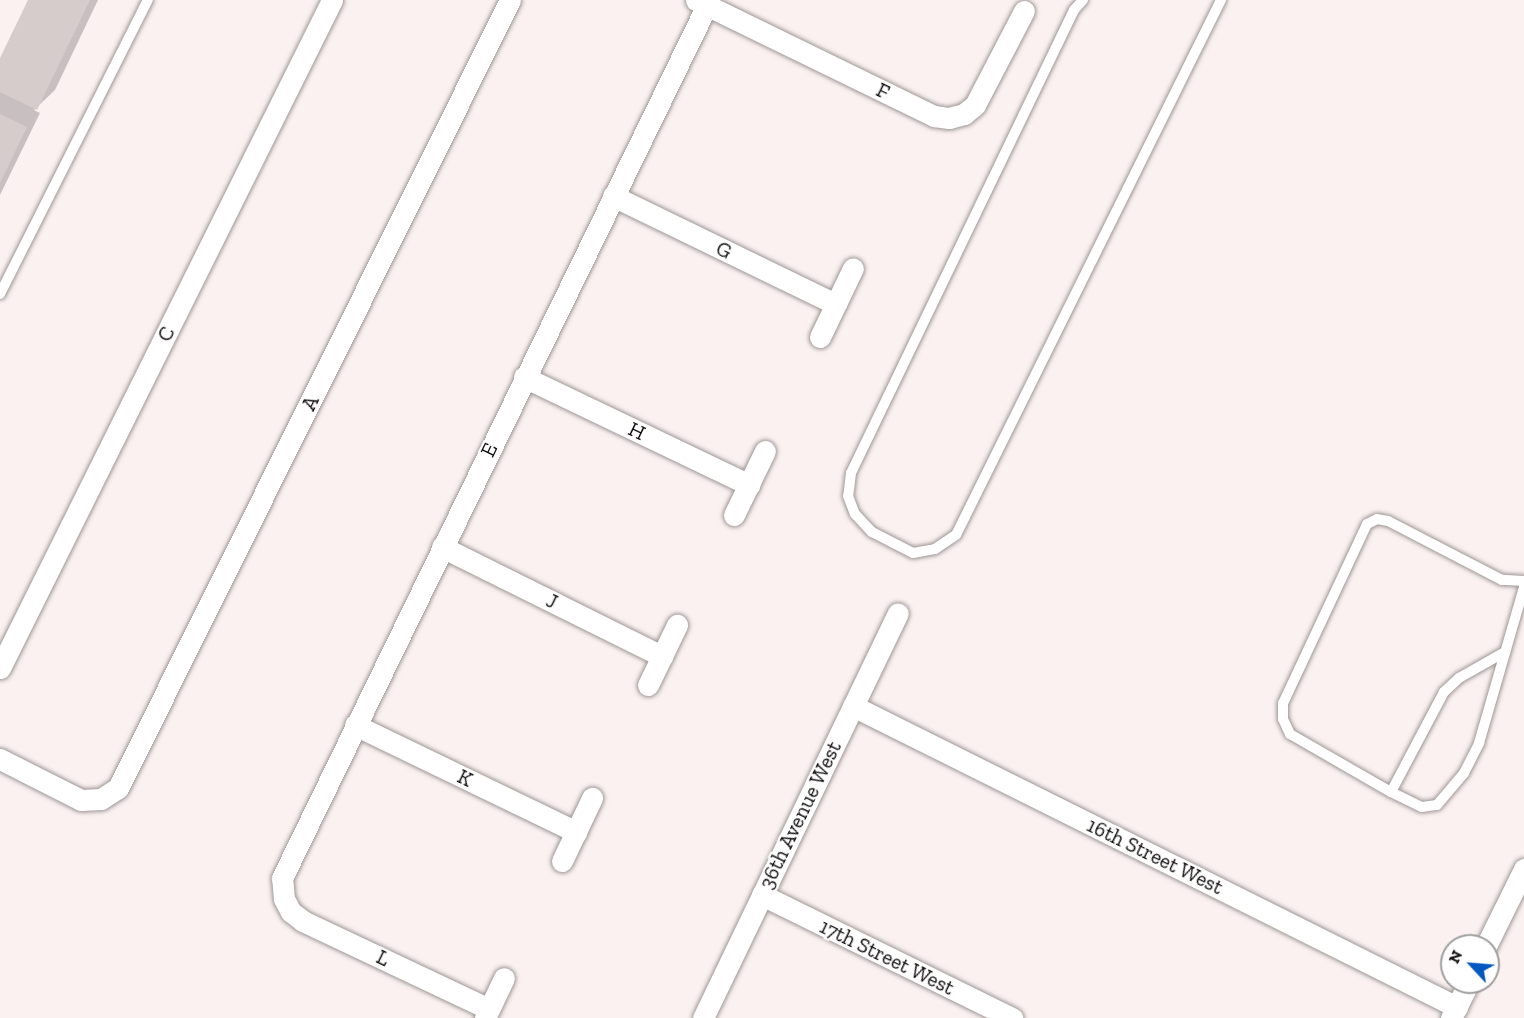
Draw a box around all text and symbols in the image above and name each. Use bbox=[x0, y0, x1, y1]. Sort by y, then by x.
street label: F bbox=[872, 77, 894, 105]
street label: G bbox=[712, 235, 736, 265]
street label: C bbox=[152, 322, 180, 346]
street label: A bbox=[296, 391, 324, 415]
street label: H bbox=[624, 416, 650, 446]
street label: E bbox=[475, 439, 503, 461]
street label: J bbox=[542, 588, 562, 614]
street label: 36th Avenue West bbox=[753, 736, 847, 894]
street label: K bbox=[453, 764, 477, 792]
street label: 16th Street West bbox=[1082, 812, 1228, 900]
street label: 17th Street West bbox=[815, 913, 959, 1001]
north arrow bbox=[1440, 934, 1500, 994]
street label: L bbox=[372, 944, 394, 972]
text: N bbox=[1444, 947, 1466, 966]

